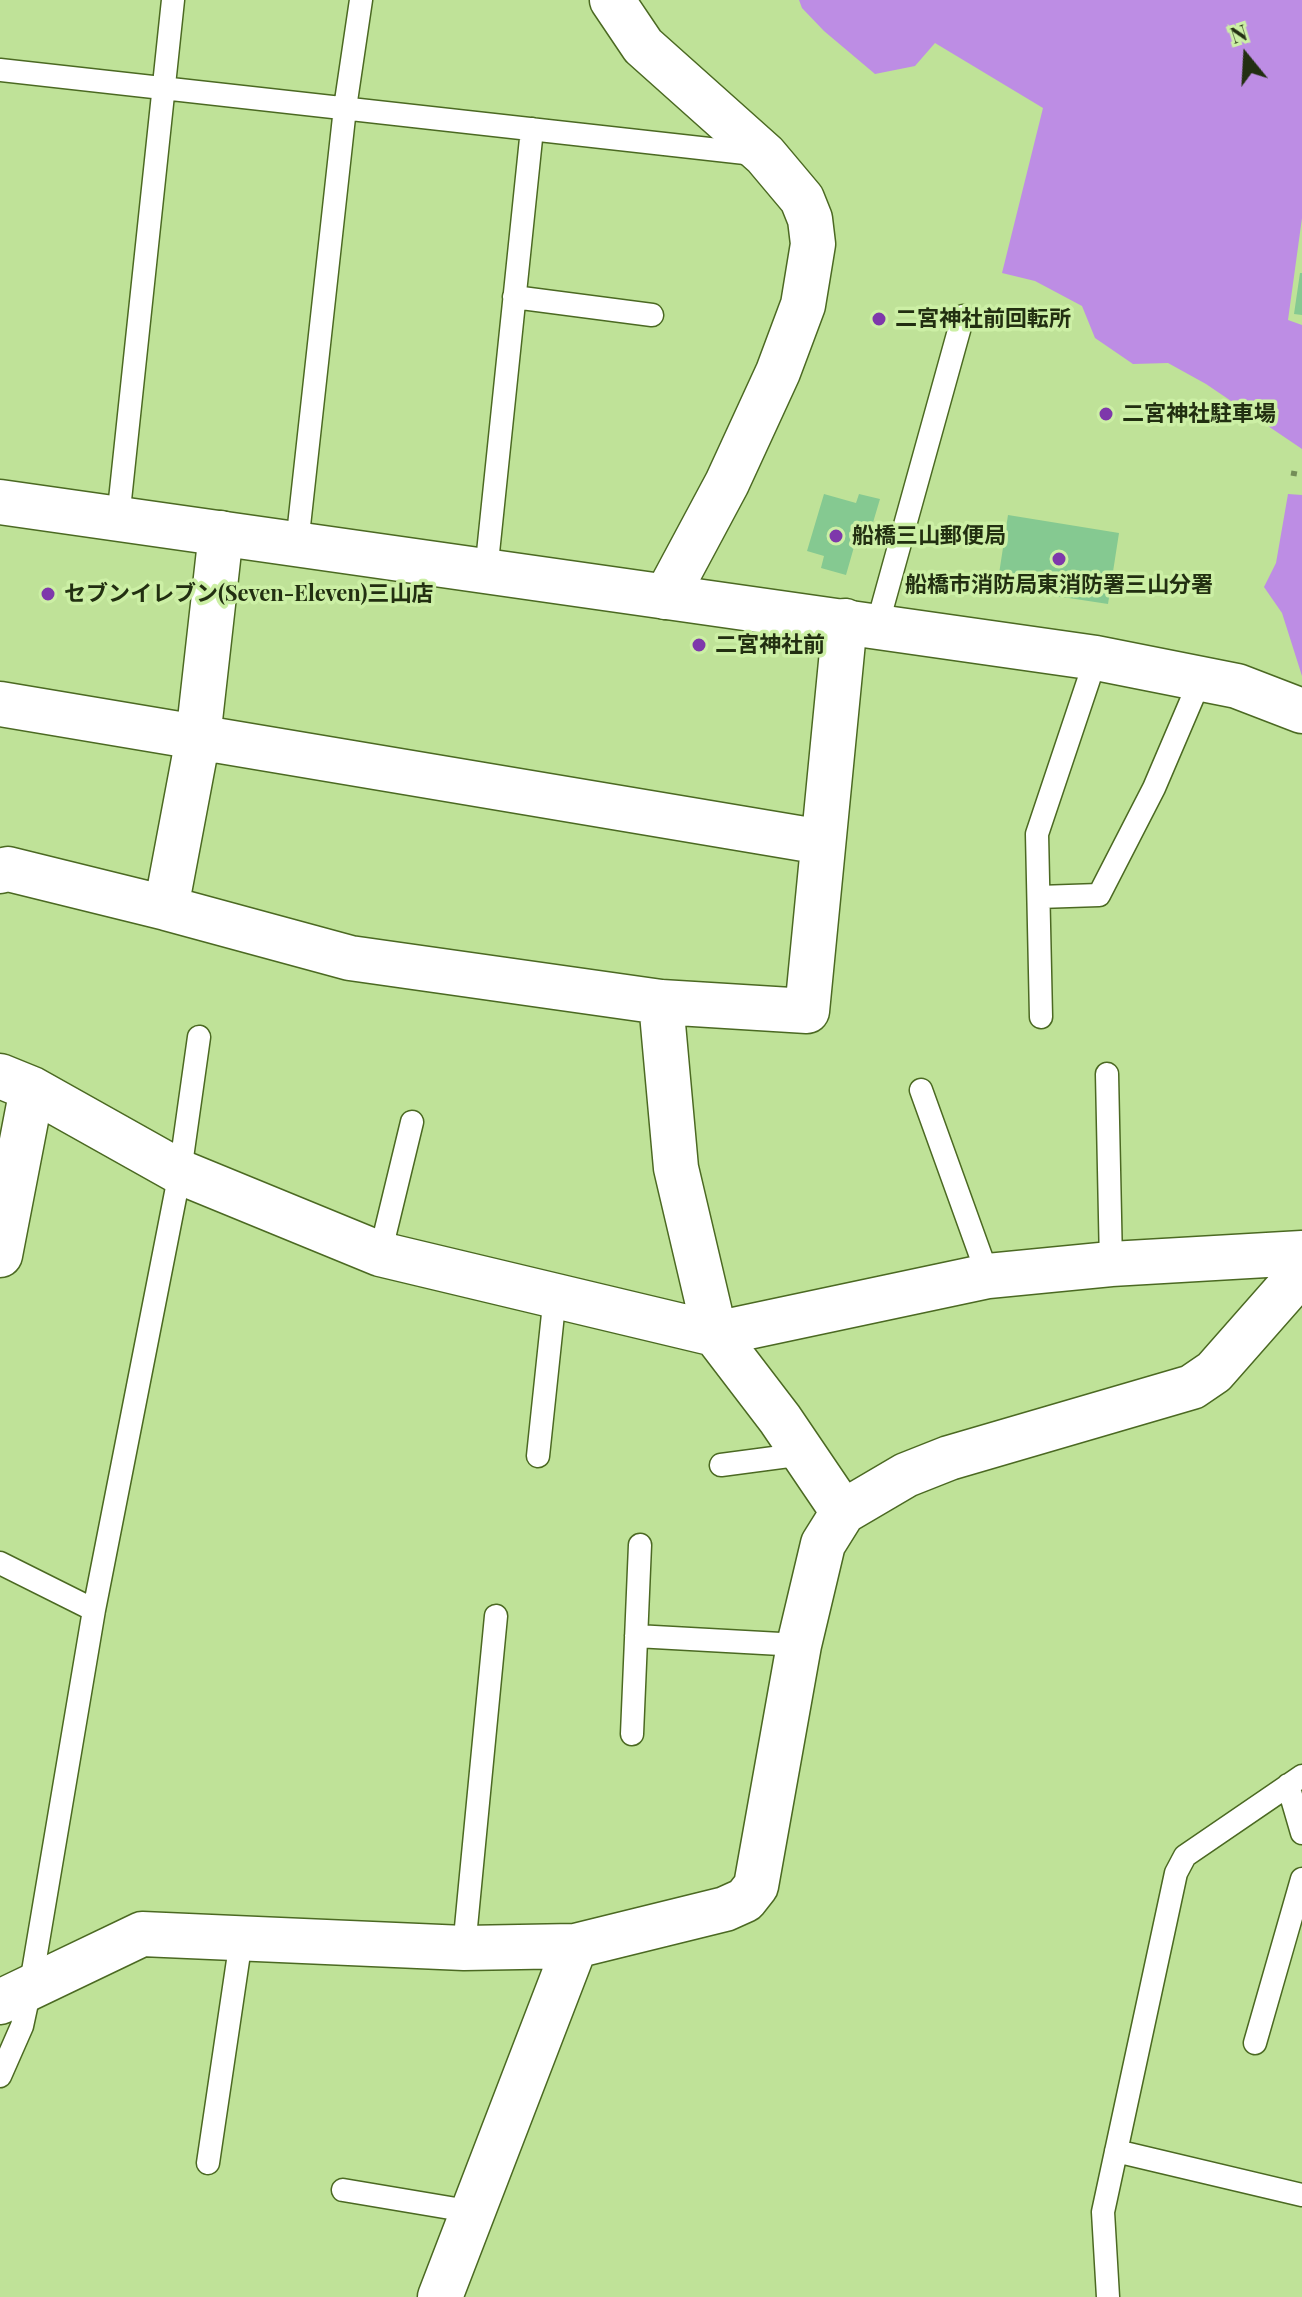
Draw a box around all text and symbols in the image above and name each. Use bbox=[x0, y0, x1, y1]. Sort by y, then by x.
north arrow bbox=[1206, 16, 1286, 96]
text: N bbox=[1226, 16, 1251, 50]
place label: 二宮神社前回転所 bbox=[895, 306, 1071, 332]
marker: 二宮神社前回転所 bbox=[870, 310, 888, 328]
place label: 二宮神社駐車場 bbox=[1122, 401, 1276, 427]
marker: 二宮神社駐車場 bbox=[1097, 405, 1115, 423]
place label: 船橋三山郵便局 bbox=[852, 523, 1006, 549]
marker: 船橋三山郵便局 bbox=[827, 527, 845, 545]
marker: 船橋市消防局東消防署三山分署 bbox=[1050, 550, 1068, 568]
place label: 船橋市消防局東消防署三山分署 bbox=[905, 572, 1213, 598]
place label: セブンイレブン(Seven-Eleven)三山店 bbox=[64, 581, 433, 607]
marker: セブンイレブン(Seven-Eleven)三山店 bbox=[39, 585, 57, 603]
place label: 二宮神社前 bbox=[715, 632, 825, 658]
marker: 二宮神社前 bbox=[690, 636, 708, 654]

